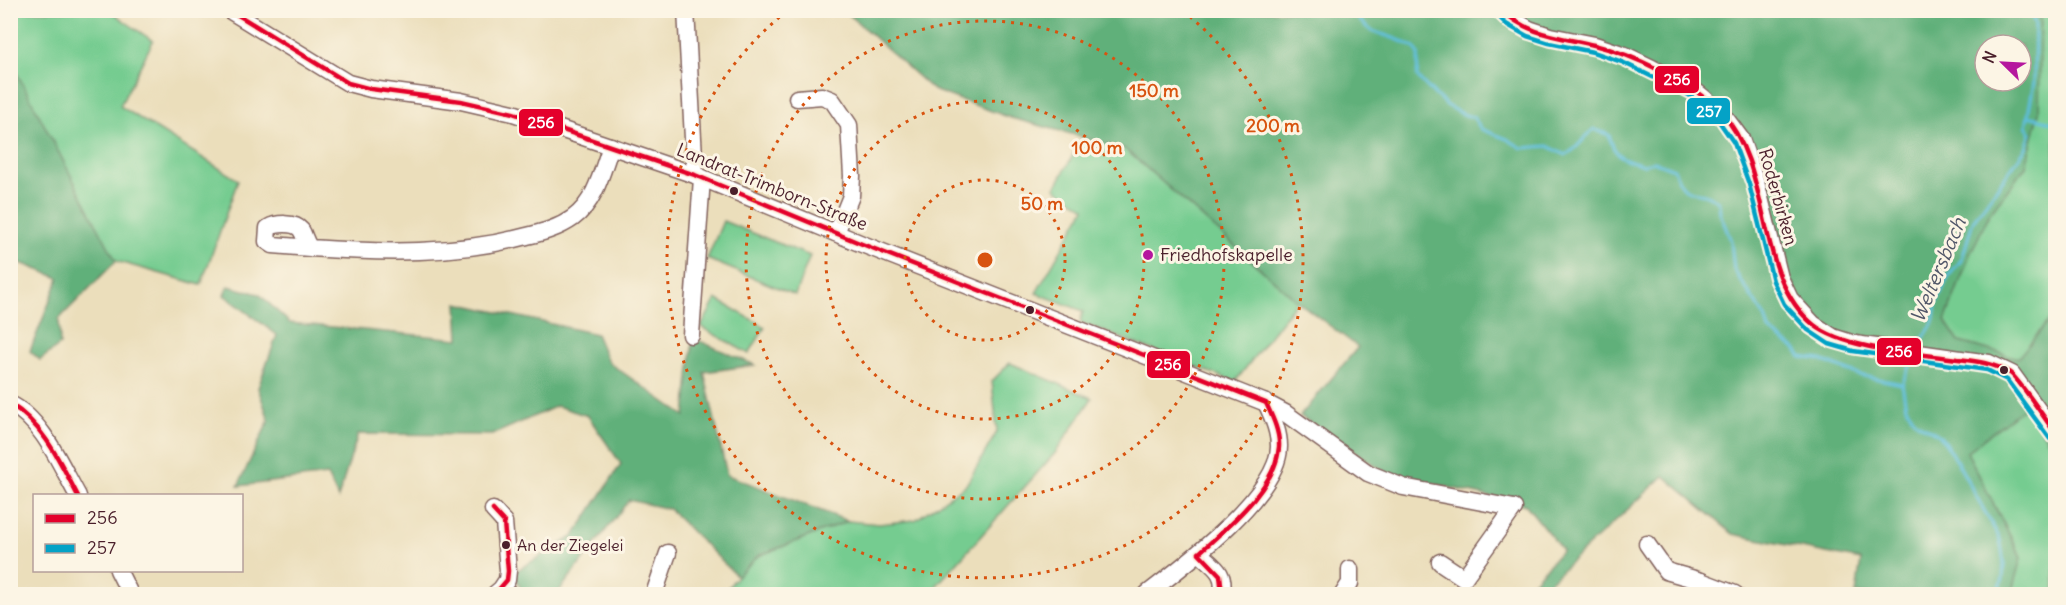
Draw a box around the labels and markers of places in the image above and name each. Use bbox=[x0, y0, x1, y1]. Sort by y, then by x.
unlabelled marker bbox=[728, 185, 740, 197]
place label: Friedhofskapelle bbox=[1160, 243, 1293, 266]
marker: Friedhofskapelle bbox=[1141, 248, 1155, 262]
centre of rings bbox=[975, 250, 995, 270]
unlabelled marker bbox=[1024, 304, 1036, 316]
unlabelled marker bbox=[1998, 364, 2010, 376]
place label: An der Ziegelei bbox=[517, 535, 623, 555]
marker: An der Ziegelei bbox=[500, 539, 512, 551]

